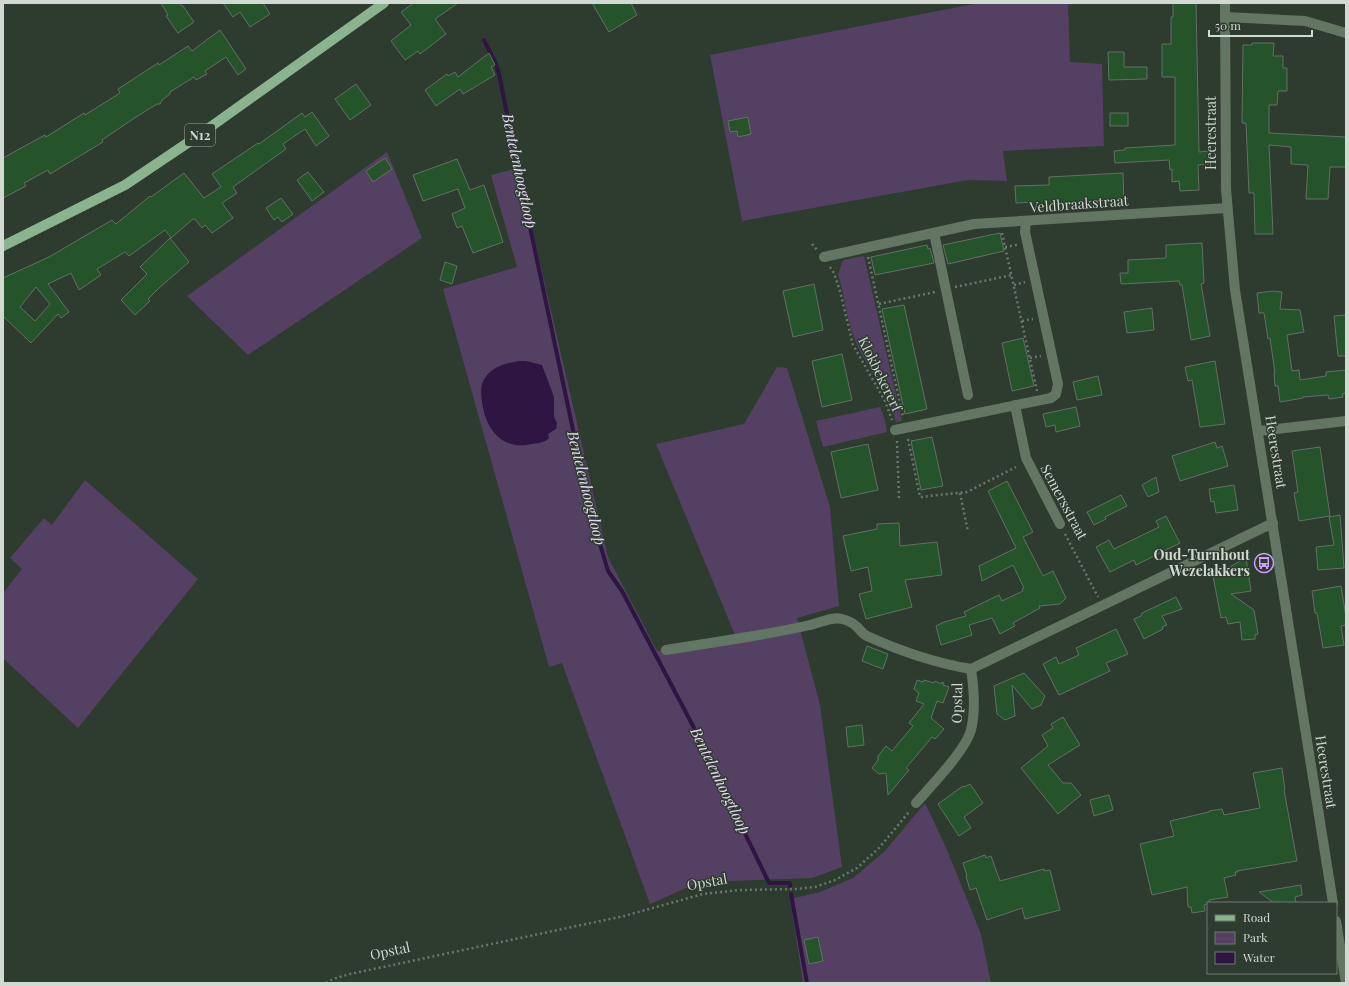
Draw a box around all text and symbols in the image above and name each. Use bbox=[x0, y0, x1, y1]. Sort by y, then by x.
scale bar bbox=[1209, 12, 1312, 38]
text: 50 m bbox=[1215, 17, 1241, 33]
street label: Heerestraat bbox=[1201, 95, 1220, 170]
water label: Bentelenhoogtloop bbox=[498, 111, 542, 230]
road number: N12 bbox=[185, 124, 215, 146]
street label: Veldbraakstraat bbox=[1028, 190, 1130, 217]
street label: Klokbekererf bbox=[854, 333, 907, 416]
street label: Heerestraat bbox=[1261, 414, 1292, 491]
water label: Bentelenhoogtloop bbox=[563, 428, 611, 547]
street label: Semersstraat bbox=[1037, 461, 1093, 544]
place label: Oud-Turnhout Wezelakkers bbox=[1153, 545, 1250, 580]
bus stop icon: Oud-Turnhout Wezelakkers bbox=[1253, 552, 1275, 574]
street label: Opstal bbox=[947, 682, 966, 724]
water label: Bentelenhoogtloop bbox=[686, 723, 756, 837]
street label: Heerestraat bbox=[1311, 734, 1342, 811]
street label: Opstal bbox=[685, 869, 729, 894]
legend bbox=[1207, 902, 1337, 974]
text: Road bbox=[1243, 909, 1270, 925]
text: Park bbox=[1243, 929, 1268, 945]
street label: Opstal bbox=[368, 937, 412, 964]
text: Water bbox=[1242, 949, 1276, 965]

